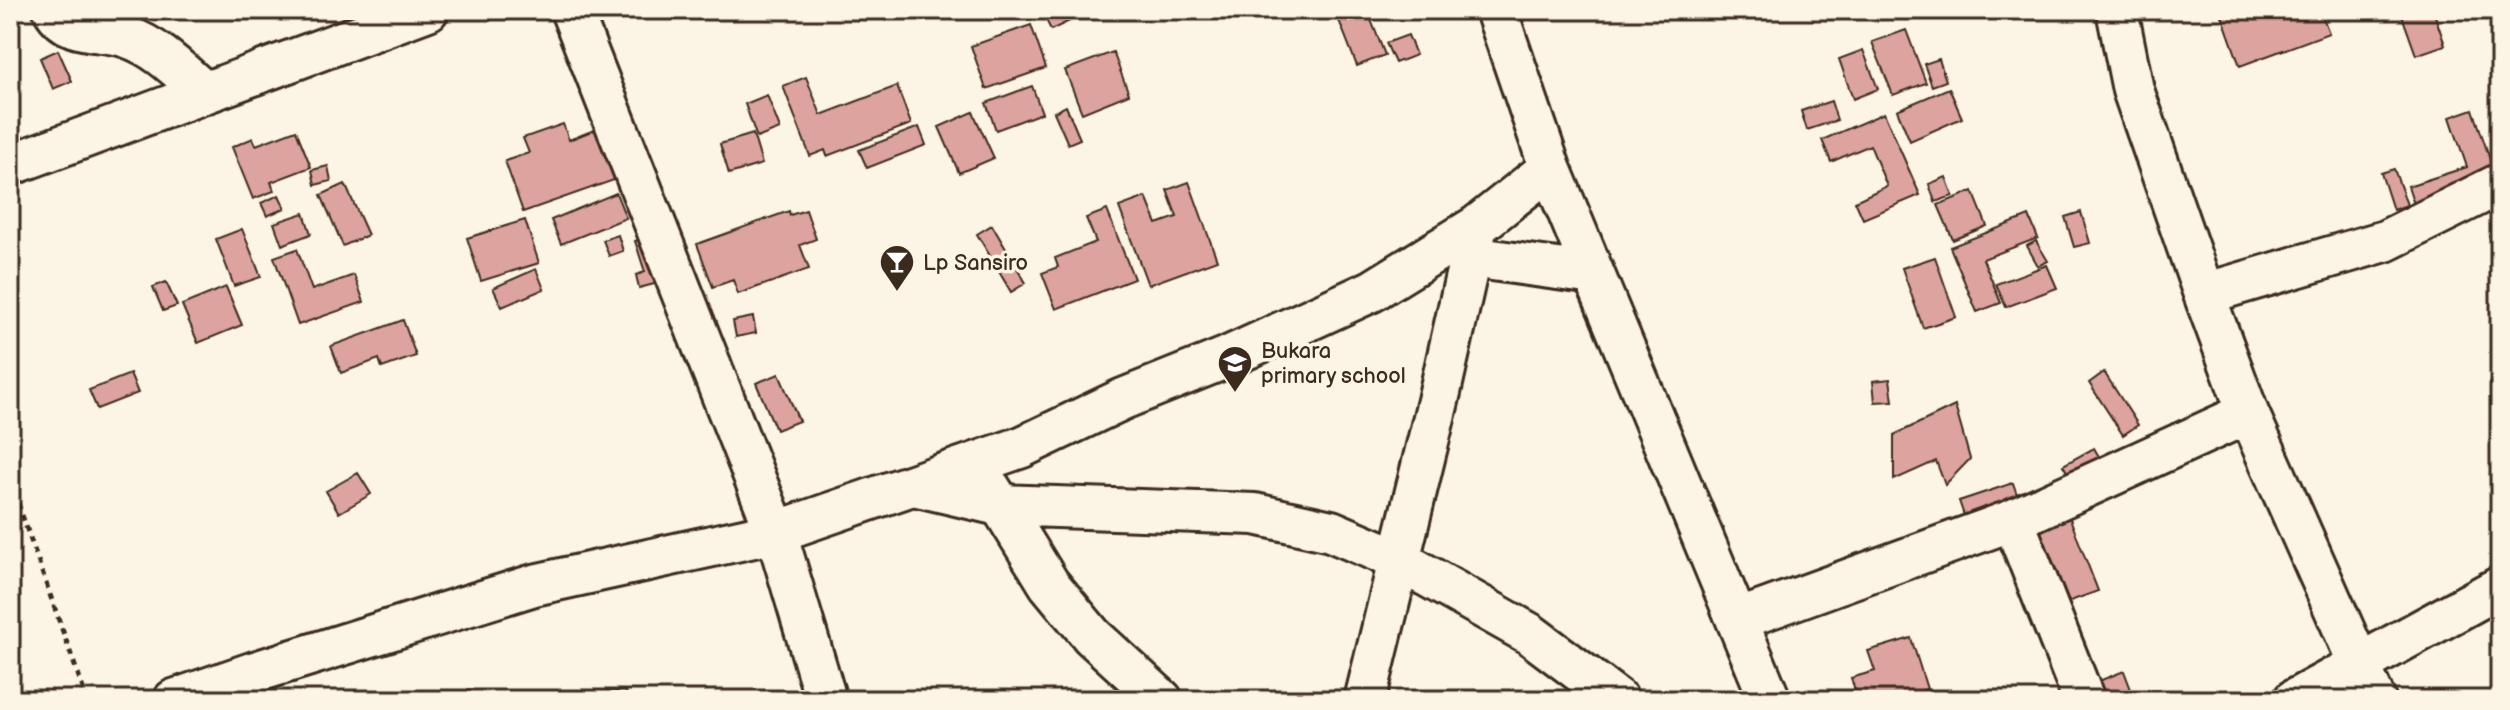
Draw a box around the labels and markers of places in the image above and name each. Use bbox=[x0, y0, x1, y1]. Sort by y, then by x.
bar icon: Lp Sansiro bbox=[878, 243, 916, 293]
place label: Lp Sansiro bbox=[923, 250, 1028, 277]
place label: Bukara primary school bbox=[1261, 338, 1406, 390]
school or university icon: Bukara primary school bbox=[1216, 344, 1254, 394]

